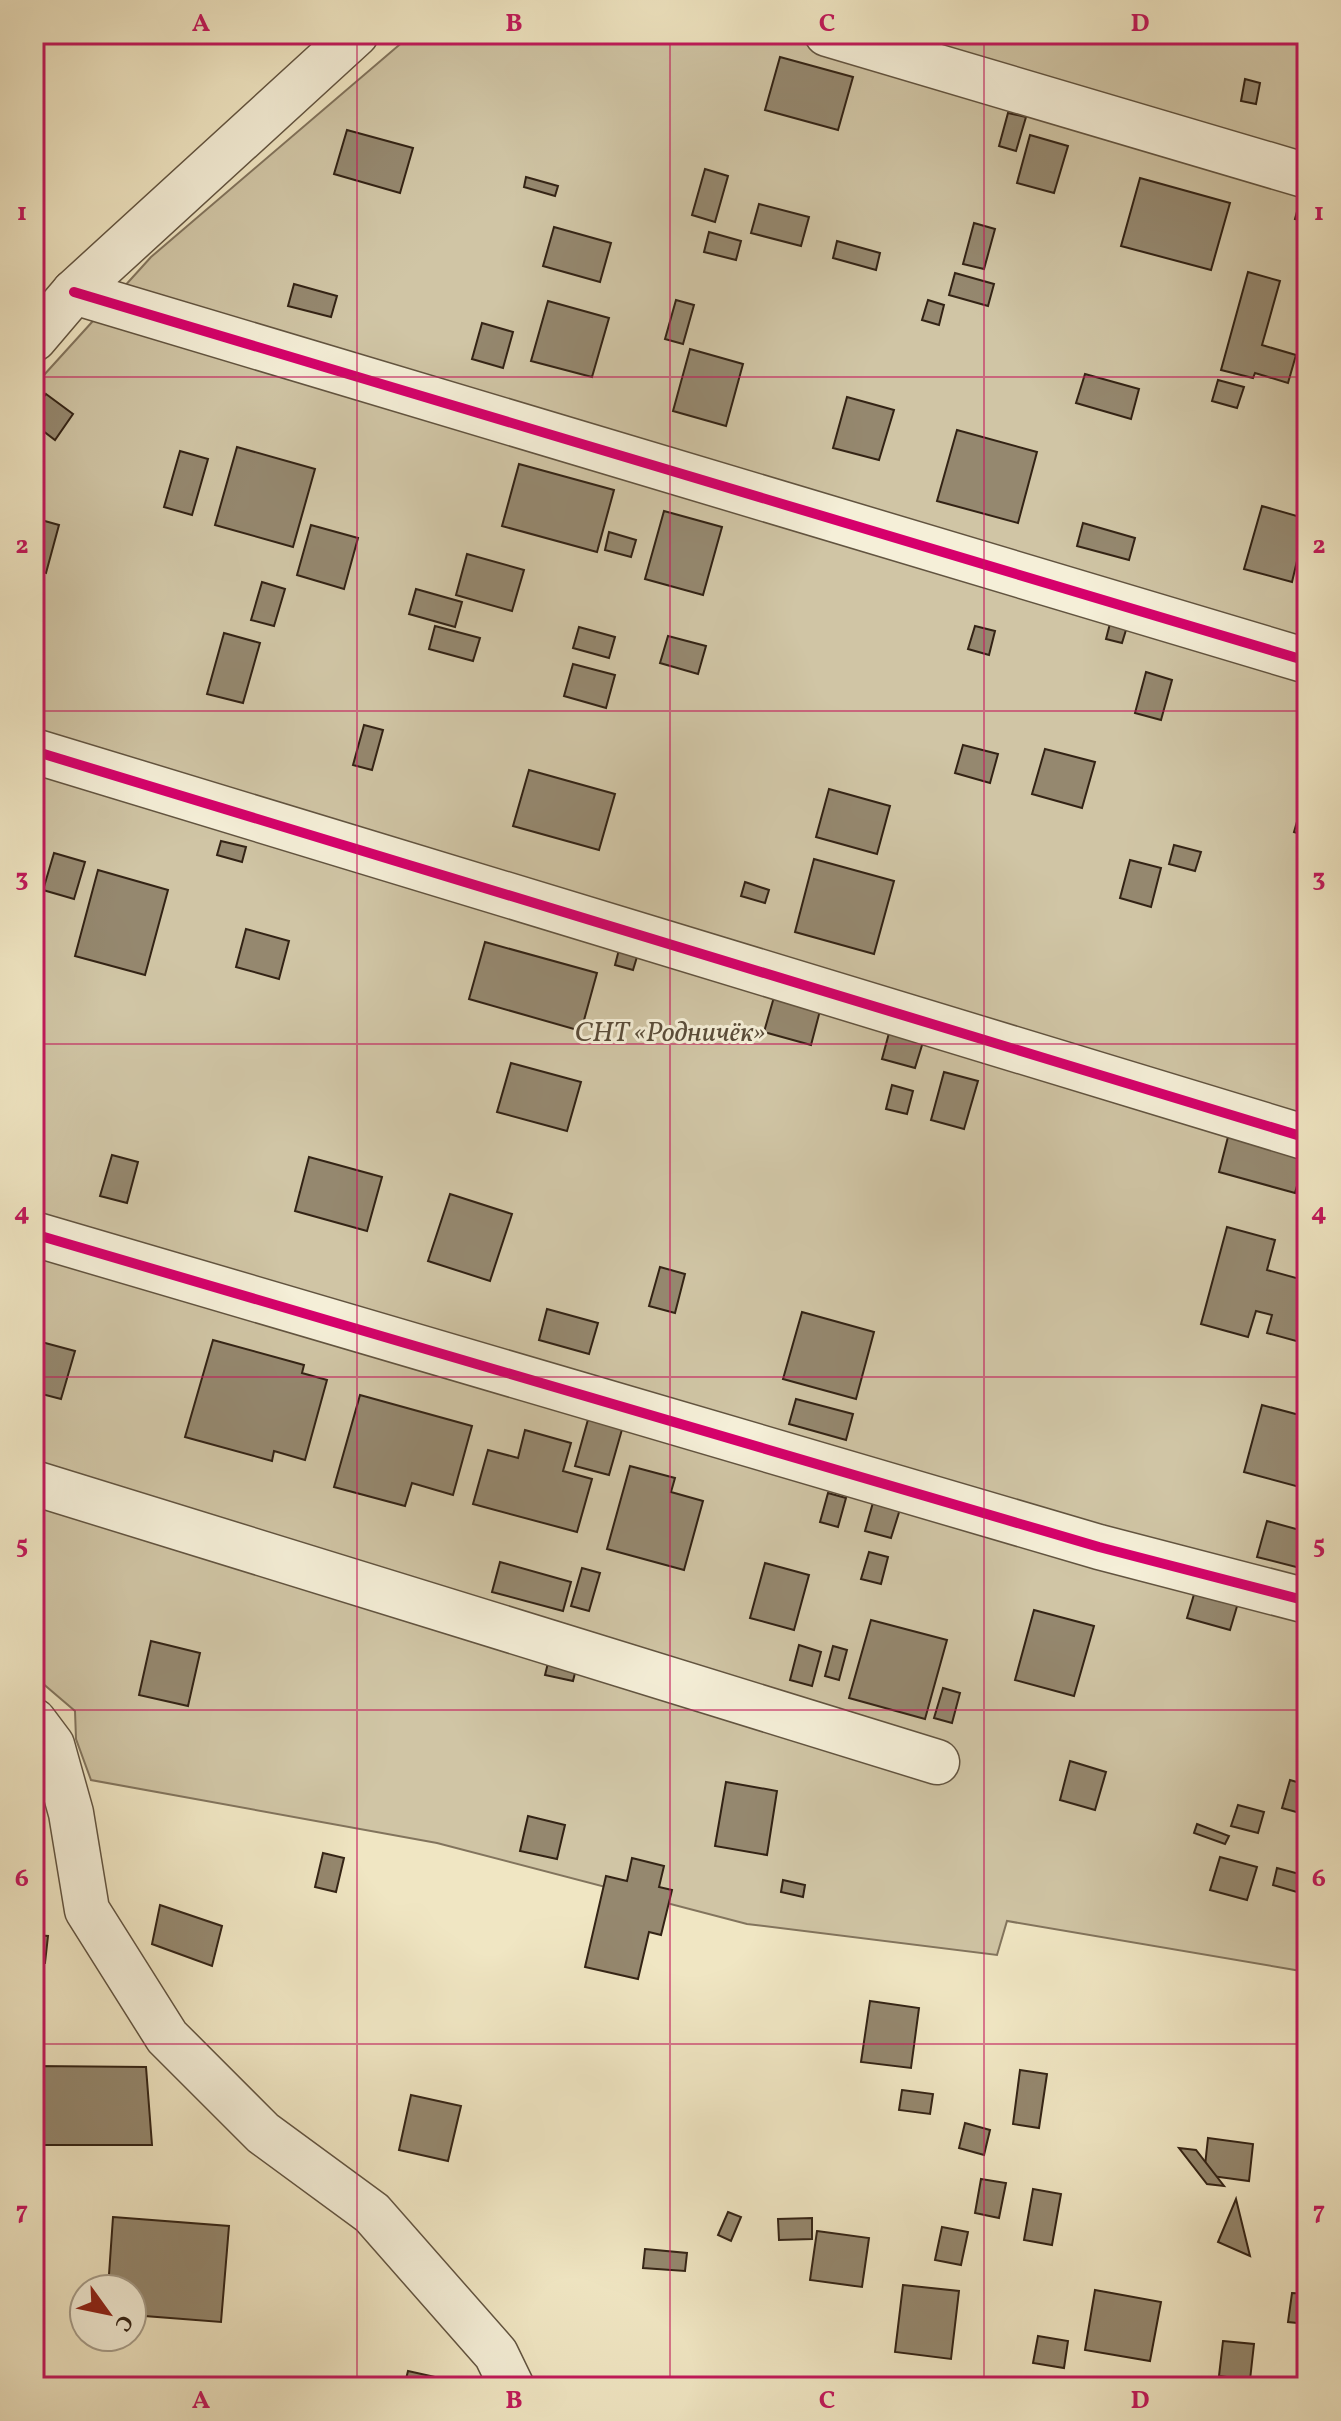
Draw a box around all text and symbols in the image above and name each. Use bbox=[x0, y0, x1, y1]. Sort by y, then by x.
text: A bbox=[192, 6, 211, 42]
text: B bbox=[505, 6, 523, 42]
text: C bbox=[819, 6, 835, 42]
text: D bbox=[1130, 6, 1150, 42]
text: 1 bbox=[17, 195, 27, 231]
text: 1 bbox=[1314, 195, 1324, 231]
text: 2 bbox=[15, 528, 29, 564]
text: 2 bbox=[1312, 528, 1326, 564]
text: 3 bbox=[15, 861, 29, 897]
text: 3 bbox=[1312, 861, 1326, 897]
park label: СНТ «Родничёк» bbox=[575, 1014, 765, 1053]
text: 4 bbox=[14, 1195, 30, 1231]
text: 4 bbox=[1311, 1195, 1327, 1231]
text: 5 bbox=[16, 1528, 28, 1564]
text: 5 bbox=[1313, 1528, 1325, 1564]
text: 6 bbox=[15, 1861, 29, 1897]
text: 6 bbox=[1312, 1861, 1326, 1897]
text: 7 bbox=[16, 2194, 28, 2230]
text: 7 bbox=[1313, 2194, 1325, 2230]
north arrow bbox=[68, 2273, 148, 2353]
text: С bbox=[106, 2308, 140, 2337]
text: A bbox=[192, 2383, 211, 2419]
text: B bbox=[505, 2383, 523, 2419]
text: C bbox=[819, 2383, 835, 2419]
text: D bbox=[1130, 2383, 1150, 2419]

